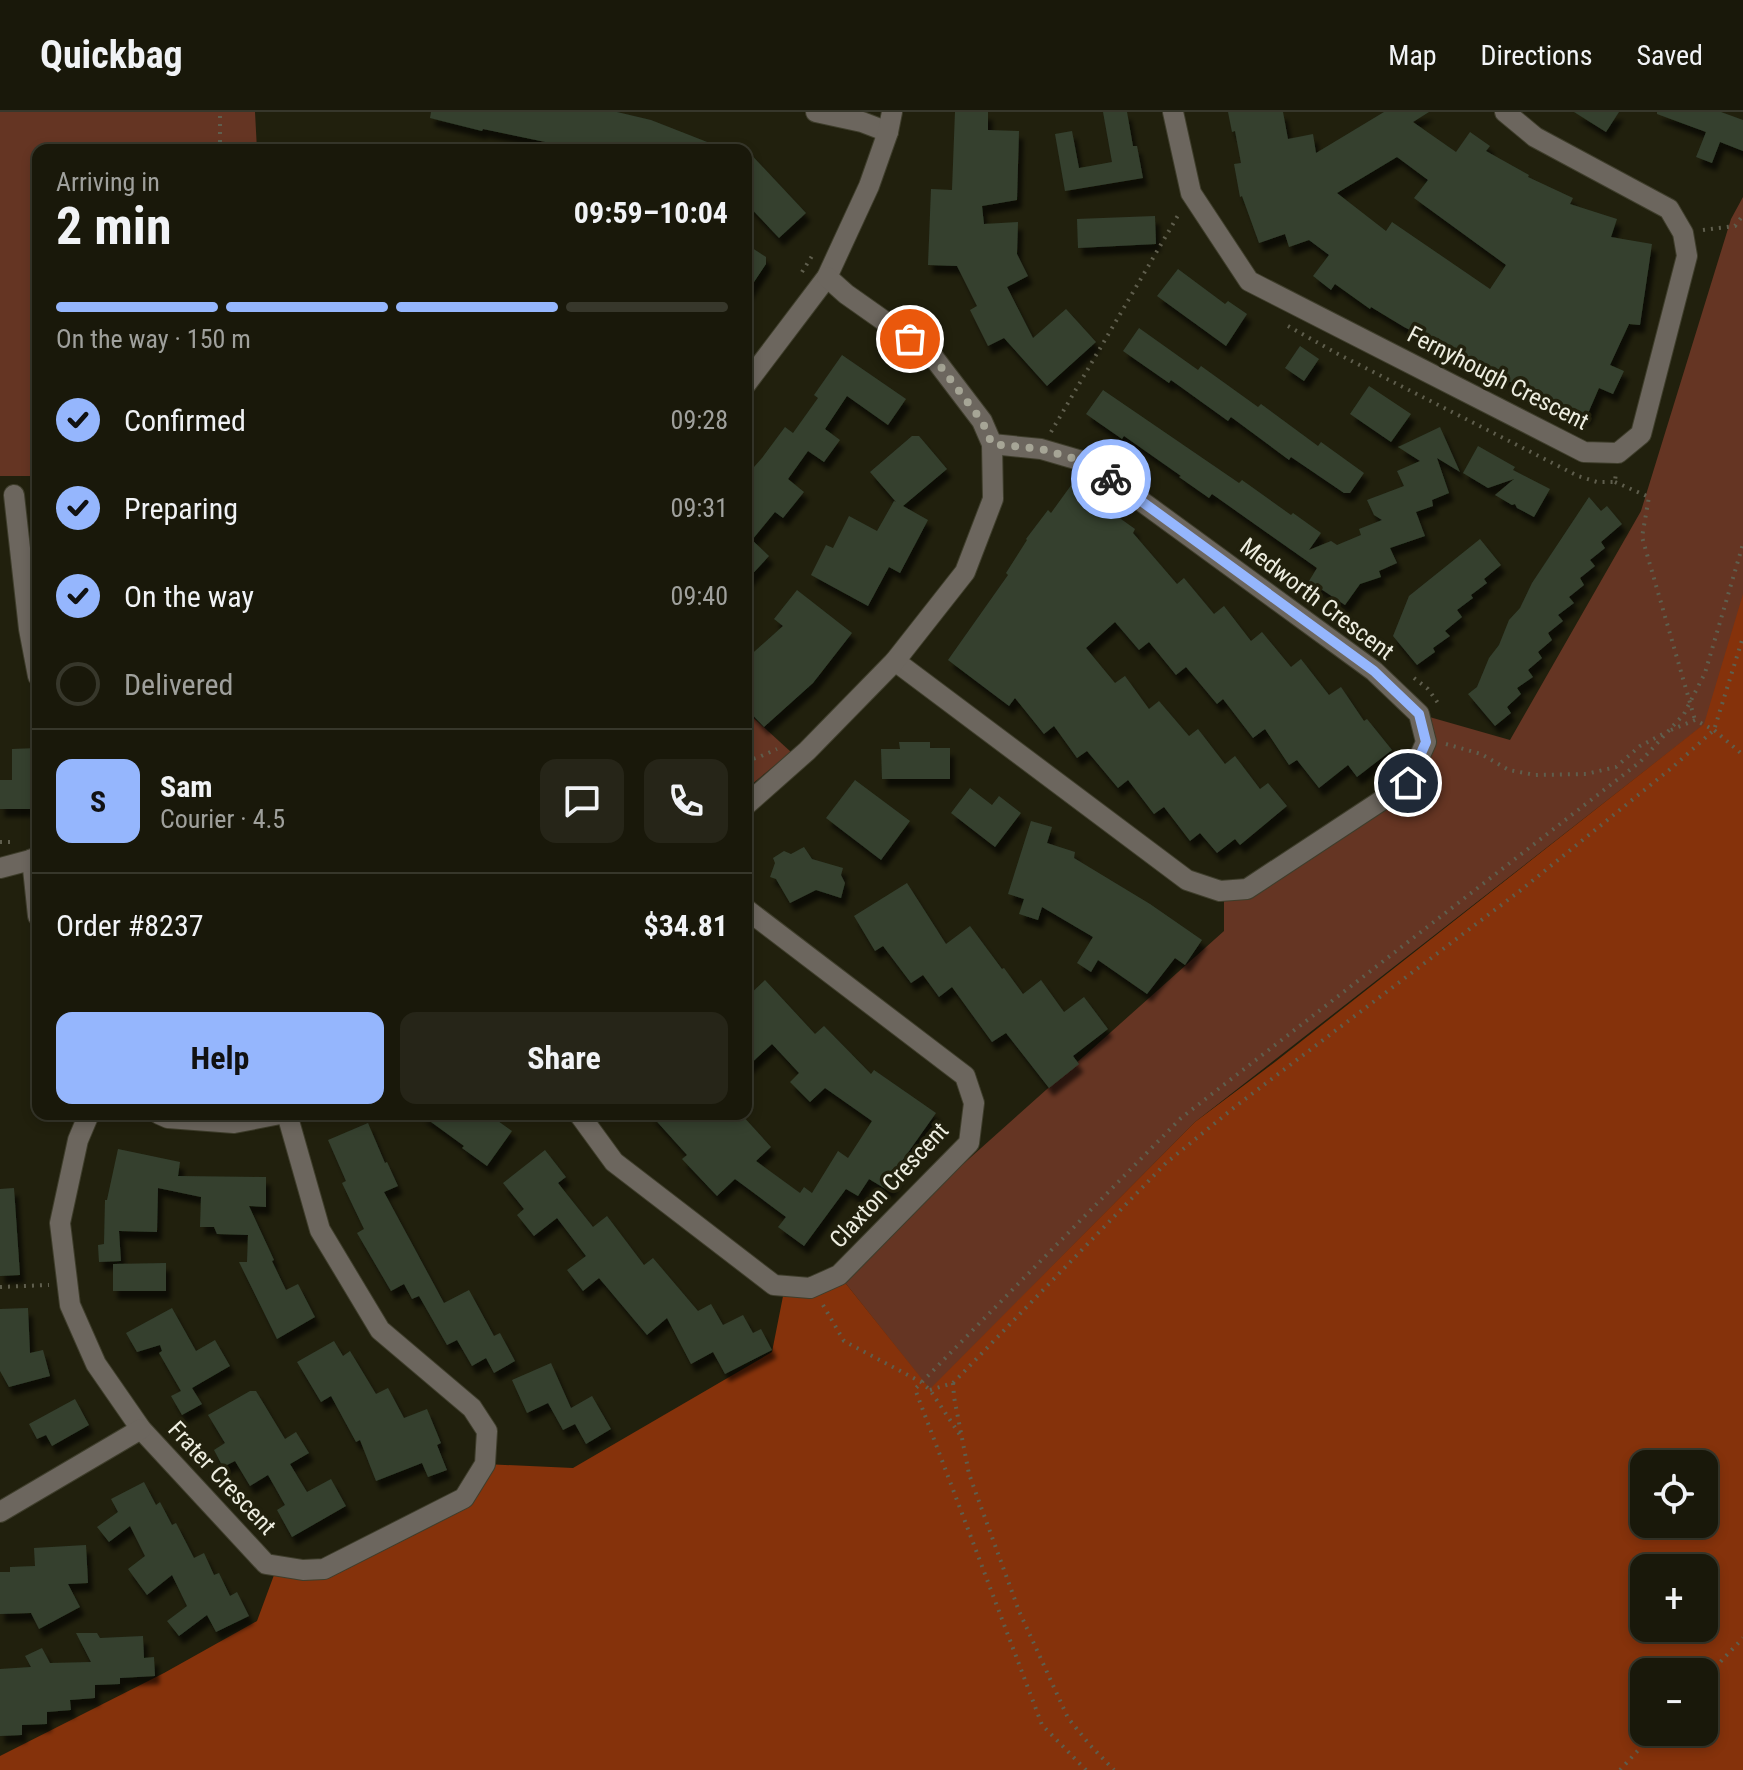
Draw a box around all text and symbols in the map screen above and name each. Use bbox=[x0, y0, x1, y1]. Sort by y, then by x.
text: Quickbag bbox=[40, 33, 183, 77]
text: Map bbox=[1388, 39, 1437, 72]
text: Directions bbox=[1481, 39, 1592, 72]
text: Saved bbox=[1636, 39, 1703, 72]
text: Arriving in bbox=[56, 167, 160, 197]
text: 09:59–10:04 bbox=[574, 195, 728, 230]
text: 2 min bbox=[56, 196, 172, 257]
pin bbox=[876, 305, 944, 373]
icon: bag bbox=[888, 317, 932, 361]
street label: Fernyhough Crescent bbox=[1403, 320, 1593, 436]
text: On the way · 150 m bbox=[56, 324, 251, 354]
icon: check bbox=[56, 398, 100, 442]
text: Confirmed bbox=[124, 403, 246, 438]
text: 09:28 bbox=[671, 405, 728, 435]
courier bbox=[1071, 439, 1151, 519]
icon: bike bbox=[1089, 457, 1133, 501]
icon: check bbox=[56, 486, 100, 530]
text: Preparing bbox=[124, 491, 238, 526]
text: 09:31 bbox=[671, 493, 728, 523]
street label: Medworth Crescent bbox=[1235, 532, 1399, 666]
icon: check bbox=[56, 574, 100, 618]
text: On the way bbox=[124, 579, 254, 614]
text: 09:40 bbox=[671, 581, 728, 611]
text: Delivered bbox=[124, 667, 233, 702]
pin bbox=[1374, 749, 1442, 817]
button: chat bbox=[540, 759, 624, 843]
button: phone bbox=[644, 759, 728, 843]
icon: home bbox=[1386, 761, 1430, 805]
text: Sam bbox=[160, 769, 213, 804]
text: S bbox=[90, 784, 106, 819]
text: Courier · 4.5 bbox=[160, 804, 285, 834]
text: Order #8237 bbox=[56, 908, 204, 943]
text: $34.81 bbox=[643, 908, 728, 943]
button: Help bbox=[56, 1012, 384, 1104]
button: Share bbox=[400, 1012, 728, 1104]
street label: Claxton Crescent bbox=[824, 1117, 954, 1253]
street label: Frater Crescent bbox=[162, 1416, 282, 1540]
map controls bbox=[1630, 1450, 1718, 1746]
button: locate bbox=[1630, 1450, 1718, 1538]
button: + bbox=[1630, 1554, 1718, 1642]
button: − bbox=[1630, 1658, 1718, 1746]

